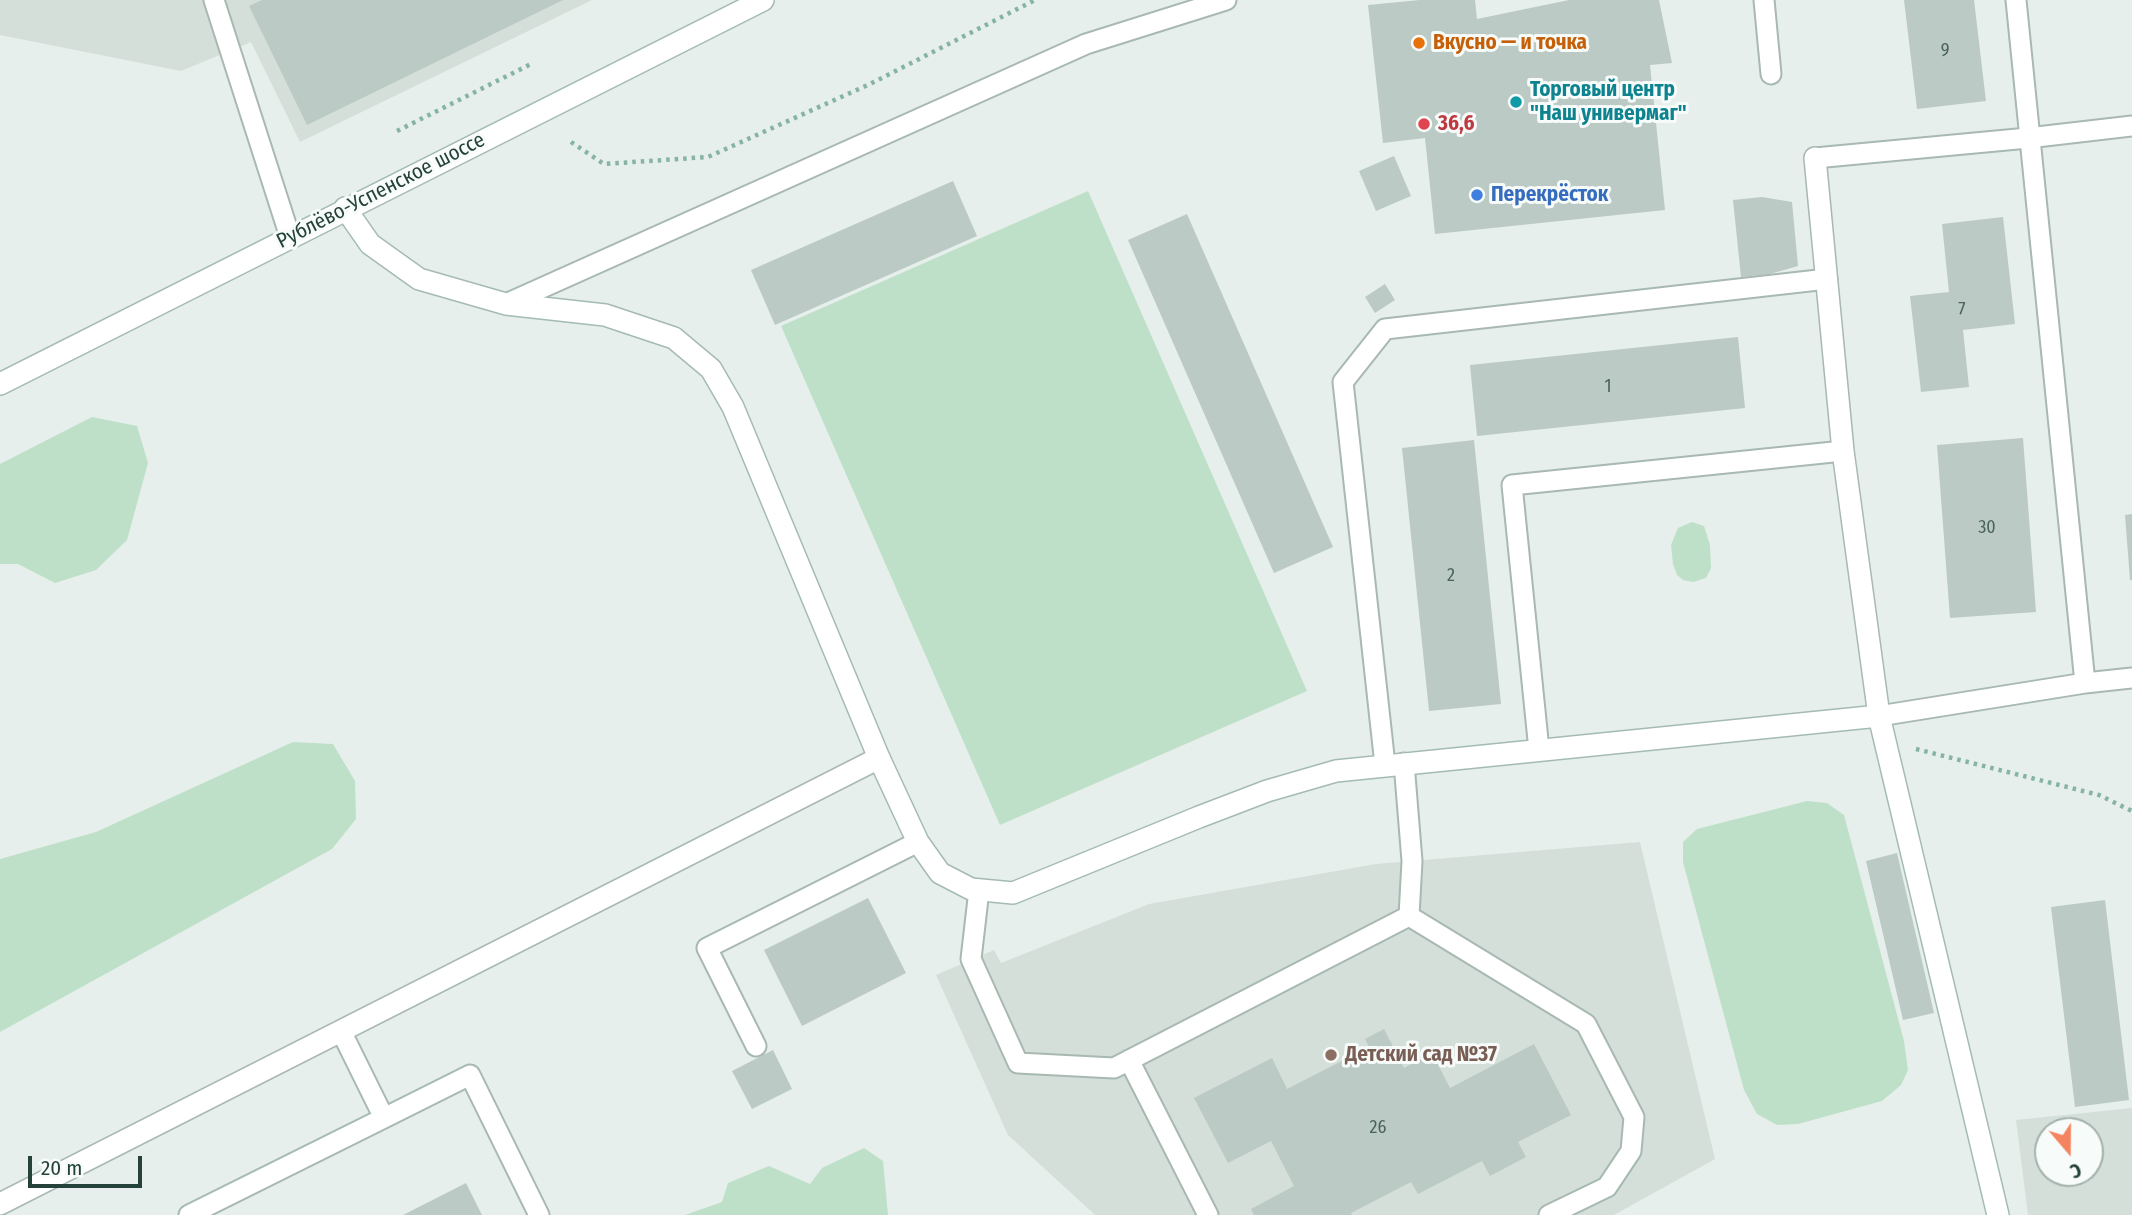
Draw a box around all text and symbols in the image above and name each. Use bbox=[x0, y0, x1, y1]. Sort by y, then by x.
place label: Вкусно — и точка bbox=[1433, 30, 1587, 56]
marker: Вкусно — и точка bbox=[1411, 35, 1427, 51]
house number: 9 bbox=[1941, 40, 1949, 62]
place label: Торговый центр "Наш универмаг" bbox=[1530, 77, 1687, 127]
marker: Торговый центр "Наш универмаг" bbox=[1508, 94, 1524, 110]
place label: 36,6 bbox=[1438, 111, 1474, 137]
marker: 36,6 bbox=[1416, 116, 1432, 132]
street label: Рублёво-Успенское шоссе bbox=[273, 128, 489, 254]
place label: Перекрёсток bbox=[1491, 182, 1608, 208]
marker: Перекрёсток bbox=[1469, 187, 1485, 203]
house number: 7 bbox=[1958, 299, 1966, 321]
house number: 1 bbox=[1604, 376, 1612, 398]
house number: 30 bbox=[1978, 517, 1996, 539]
house number: 2 bbox=[1447, 565, 1455, 587]
place label: Детский сад №37 bbox=[1345, 1042, 1497, 1068]
marker: Детский сад №37 bbox=[1323, 1047, 1339, 1063]
house number: 26 bbox=[1370, 1117, 1386, 1139]
north arrow bbox=[2034, 1117, 2104, 1187]
scale bar bbox=[32, 1142, 145, 1186]
text: 20 m bbox=[41, 1155, 82, 1181]
text: С bbox=[2067, 1158, 2084, 1183]

